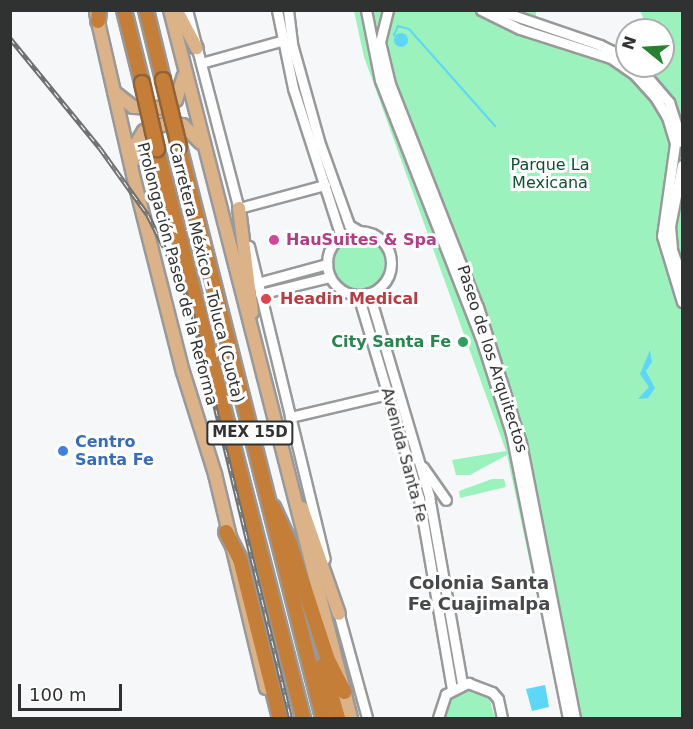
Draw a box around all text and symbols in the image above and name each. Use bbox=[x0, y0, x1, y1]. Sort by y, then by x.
north arrow bbox=[615, 18, 675, 78]
text: N bbox=[618, 34, 640, 52]
street label: Prolongación Paseo de la Reforma bbox=[133, 140, 221, 408]
street label: Carretera México - Toluca (Cuota) bbox=[164, 141, 248, 405]
park label: Parque La Mexicana bbox=[511, 155, 589, 193]
place label: HauSuites & Spa bbox=[286, 230, 437, 250]
marker: HauSuites & Spa bbox=[267, 233, 281, 247]
street label: Paseo de los Arquitectos bbox=[453, 263, 531, 455]
place label: Headin Medical bbox=[280, 289, 418, 309]
marker: Headin Medical bbox=[257, 290, 275, 308]
place label: City Santa Fe bbox=[331, 332, 451, 352]
marker: City Santa Fe bbox=[456, 335, 470, 349]
street label: Avenida Santa Fe bbox=[377, 386, 431, 524]
road number: MEX 15D bbox=[205, 421, 295, 445]
place label: Centro Santa Fe bbox=[75, 432, 154, 470]
marker: Centro Santa Fe bbox=[56, 444, 70, 458]
district label: Colonia Santa Fe Cuajimalpa bbox=[408, 573, 550, 616]
scale bar bbox=[21, 672, 124, 710]
text: 100 m bbox=[29, 684, 87, 705]

